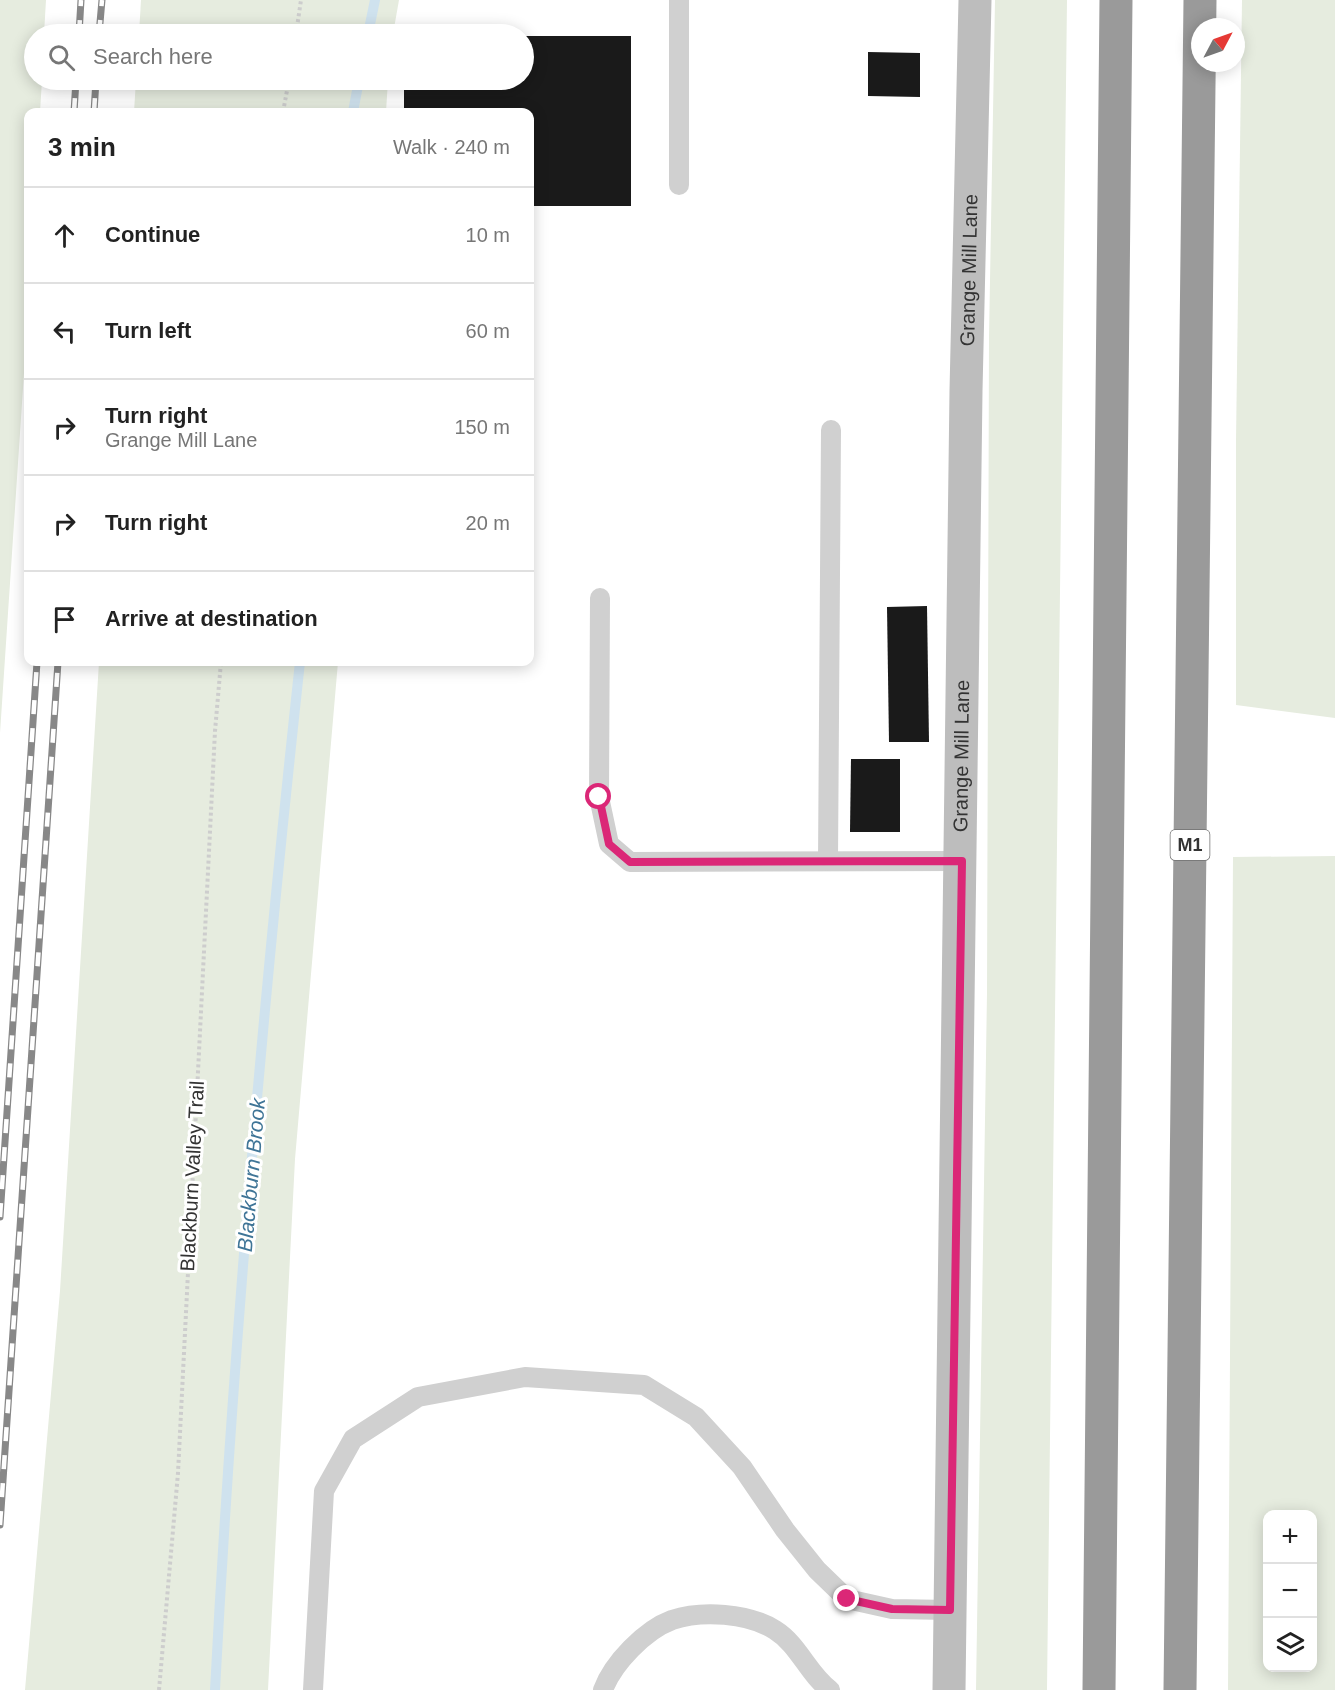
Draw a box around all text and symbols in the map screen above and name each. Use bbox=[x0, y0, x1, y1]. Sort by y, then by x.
north arrow bbox=[1191, 18, 1245, 72]
search box bbox=[24, 24, 534, 90]
icon: search bbox=[45, 41, 78, 74]
text: Search here bbox=[93, 44, 213, 69]
text: 3 min bbox=[48, 132, 116, 162]
text: Walk · 240 m bbox=[393, 136, 510, 158]
street label: Grange Mill Lane bbox=[956, 194, 982, 347]
icon: ahead bbox=[48, 219, 81, 252]
text: Continue bbox=[105, 222, 200, 247]
text: 10 m bbox=[466, 224, 510, 246]
icon: left bbox=[48, 315, 81, 348]
text: Turn left bbox=[105, 318, 191, 343]
text: 60 m bbox=[466, 320, 510, 342]
text: Turn right bbox=[105, 403, 207, 428]
icon: right bbox=[48, 411, 81, 444]
text: 150 m bbox=[454, 416, 510, 438]
text: Grange Mill Lane bbox=[105, 429, 257, 451]
icon: right bbox=[48, 507, 81, 540]
text: Turn right bbox=[105, 510, 207, 535]
text: 20 m bbox=[466, 512, 510, 534]
icon: arrive bbox=[48, 603, 81, 636]
text: Arrive at destination bbox=[105, 606, 318, 631]
street label: Grange Mill Lane bbox=[949, 680, 973, 832]
route start bbox=[585, 783, 611, 809]
road number: M1 bbox=[1170, 830, 1210, 860]
street label: Blackburn Valley Trail bbox=[176, 1080, 208, 1272]
water label: Blackburn Brook bbox=[233, 1096, 269, 1253]
map controls bbox=[1263, 1510, 1317, 1672]
button: + bbox=[1263, 1510, 1317, 1564]
button: − bbox=[1263, 1564, 1317, 1618]
route end bbox=[833, 1585, 859, 1611]
button: layers bbox=[1263, 1618, 1317, 1672]

